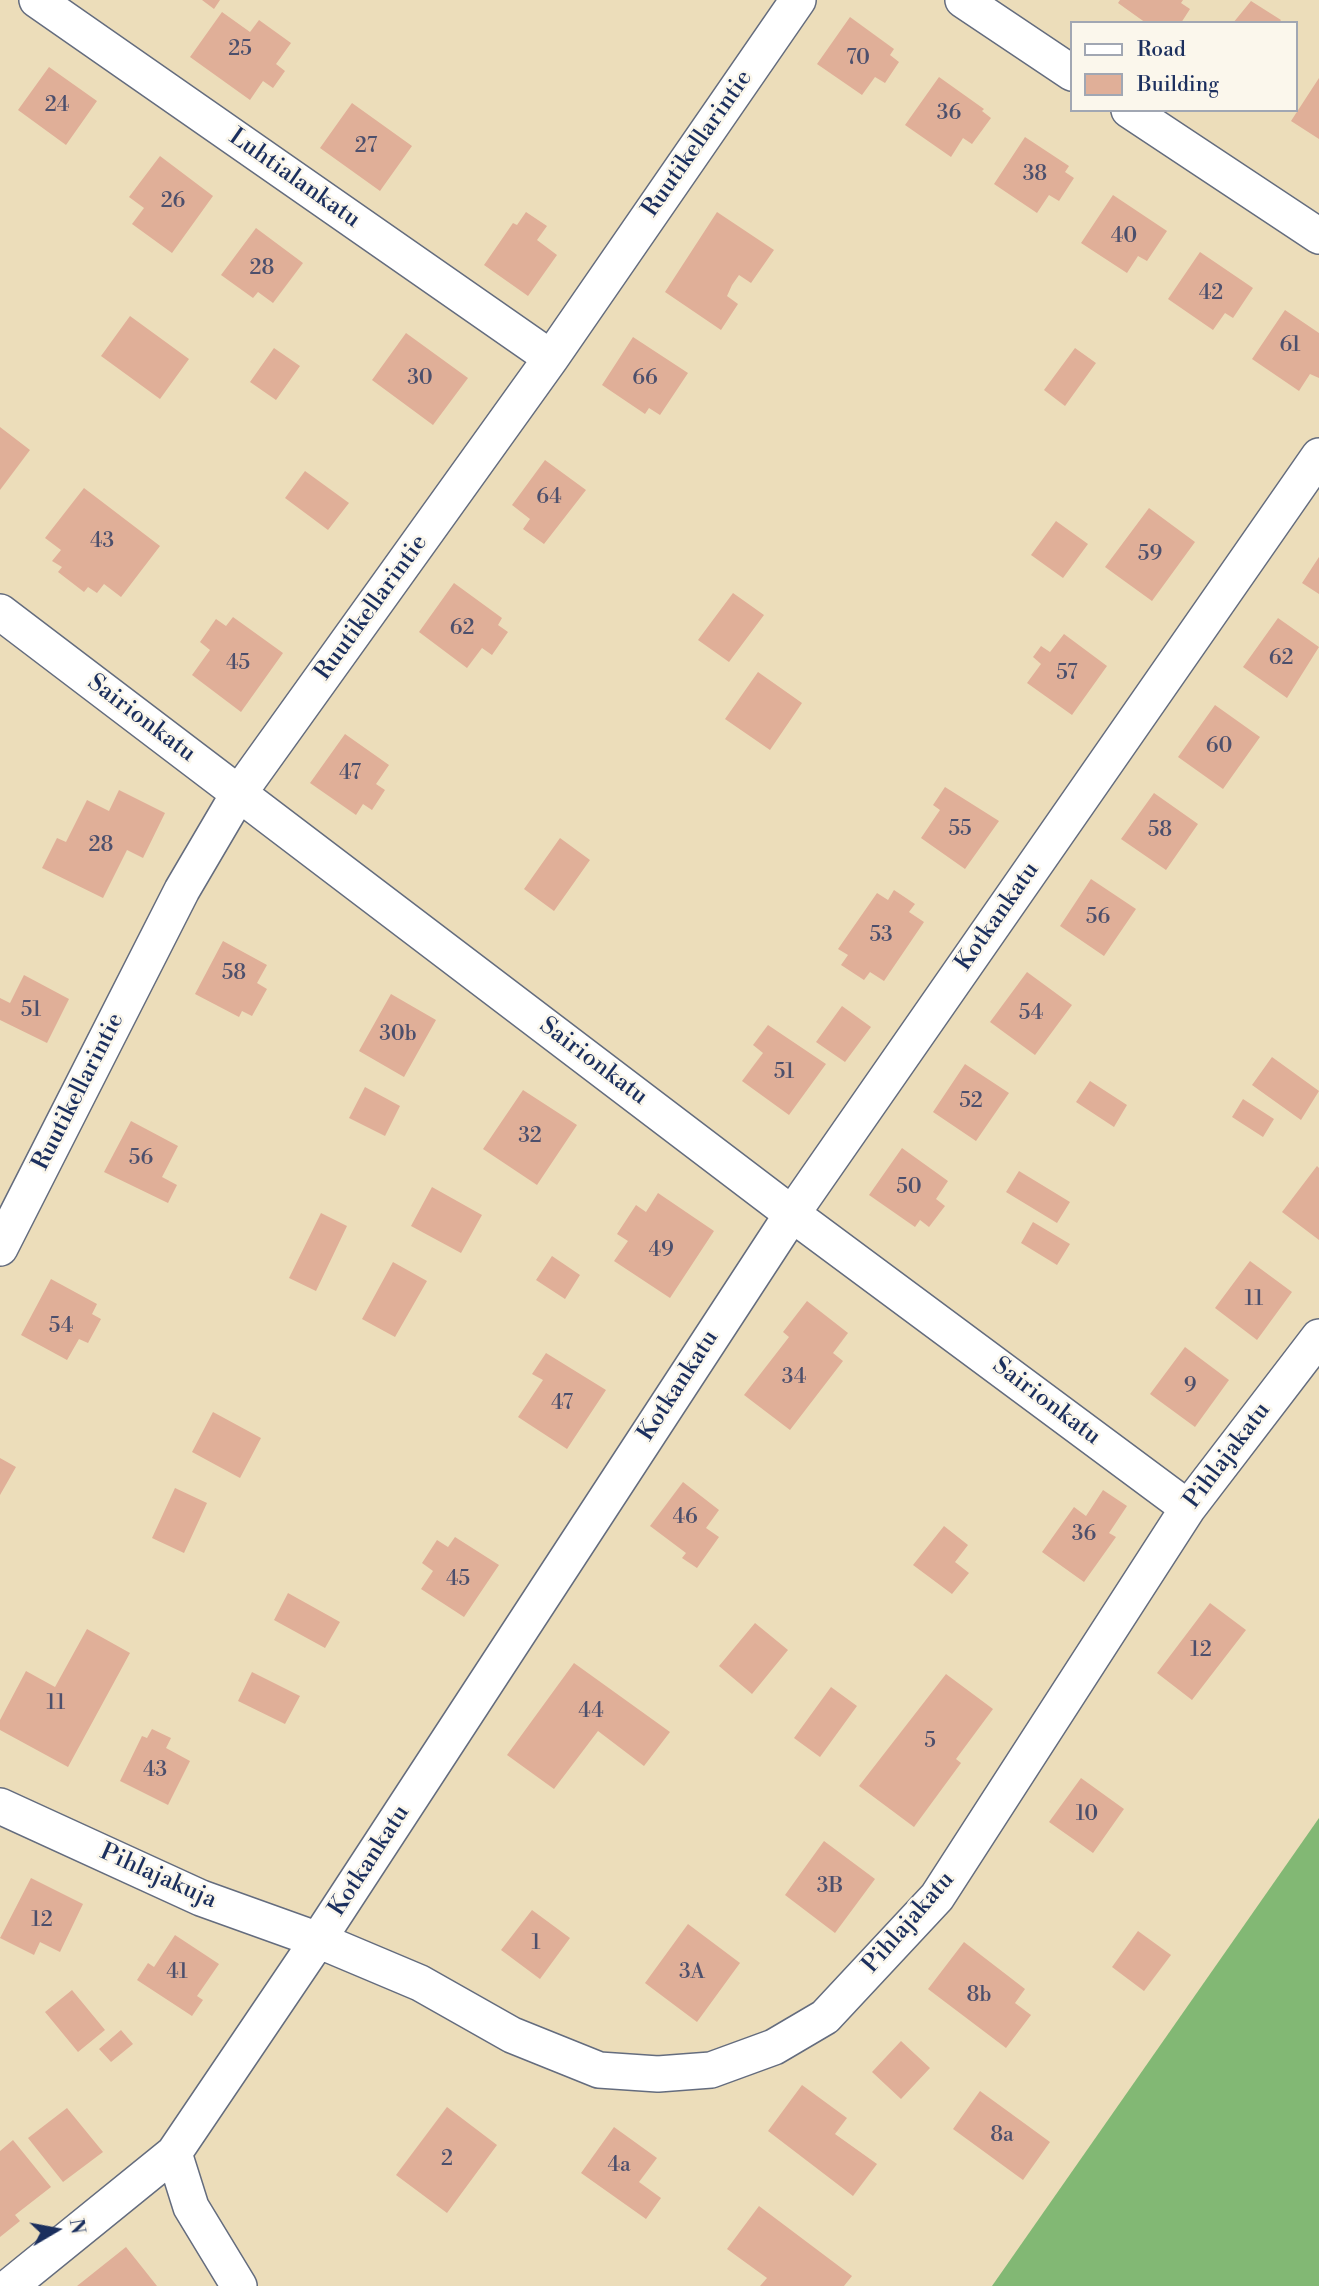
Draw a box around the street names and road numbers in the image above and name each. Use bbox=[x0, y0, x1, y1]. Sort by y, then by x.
street label: Ruutikellarintie bbox=[637, 65, 759, 223]
street label: Luhtialankatu bbox=[223, 123, 365, 235]
street label: Ruutikellarintie bbox=[310, 530, 434, 686]
street label: Sairionkatu bbox=[81, 669, 201, 769]
street label: Kotkankatu bbox=[950, 857, 1046, 977]
street label: Ruutikellarintie bbox=[27, 1008, 131, 1176]
street label: Sairionkatu bbox=[533, 1012, 653, 1112]
street label: Kotkankatu bbox=[632, 1325, 726, 1447]
street label: Sairionkatu bbox=[986, 1352, 1106, 1452]
street label: Pihlajakatu bbox=[1179, 1397, 1277, 1515]
street label: Kotkankatu bbox=[323, 1800, 417, 1922]
street label: Pihlajakuja bbox=[95, 1838, 221, 1916]
street label: Pihlajakatu bbox=[857, 1866, 961, 1980]

